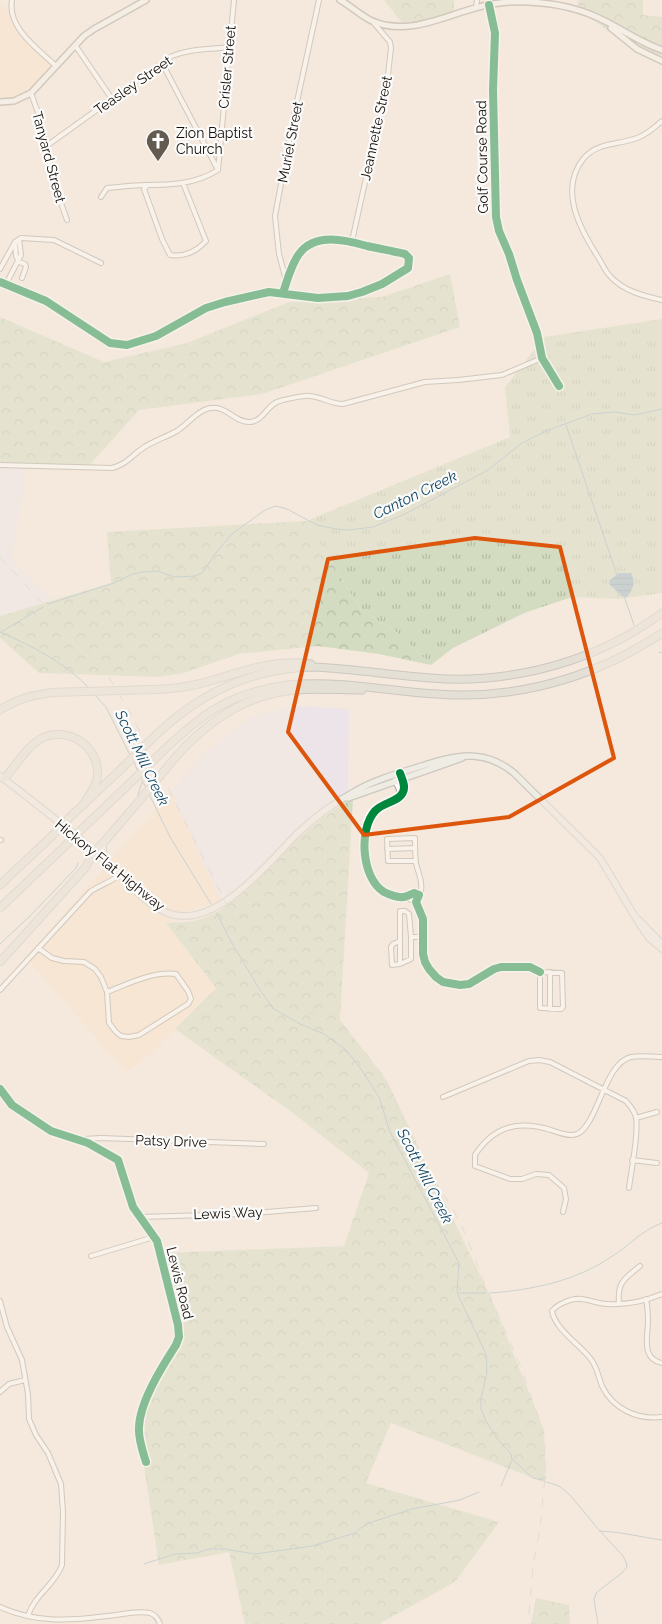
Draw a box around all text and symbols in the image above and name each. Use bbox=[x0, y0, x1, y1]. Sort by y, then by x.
street label: Crisler Street bbox=[215, 24, 239, 109]
street label: Teasley Street bbox=[91, 52, 175, 118]
street label: Jeannette Street bbox=[357, 74, 395, 182]
street label: Muriel Street bbox=[274, 100, 306, 184]
street label: Golf Course Road bbox=[473, 100, 491, 214]
street label: Tanyard Street bbox=[29, 110, 69, 205]
place label: Zion Baptist Church bbox=[176, 125, 253, 157]
church icon: Zion Baptist Church bbox=[145, 128, 171, 162]
water label: Canton Creek bbox=[370, 467, 460, 523]
water label: Scott Mill Creek bbox=[111, 706, 173, 809]
street label: Hickory Flat Highway bbox=[52, 816, 168, 914]
water label: Scott Mill Creek bbox=[393, 1125, 457, 1227]
street label: Patsy Drive bbox=[135, 1132, 207, 1150]
street label: Lewis Way bbox=[193, 1204, 263, 1222]
street label: Lewis Road bbox=[163, 1245, 197, 1321]

